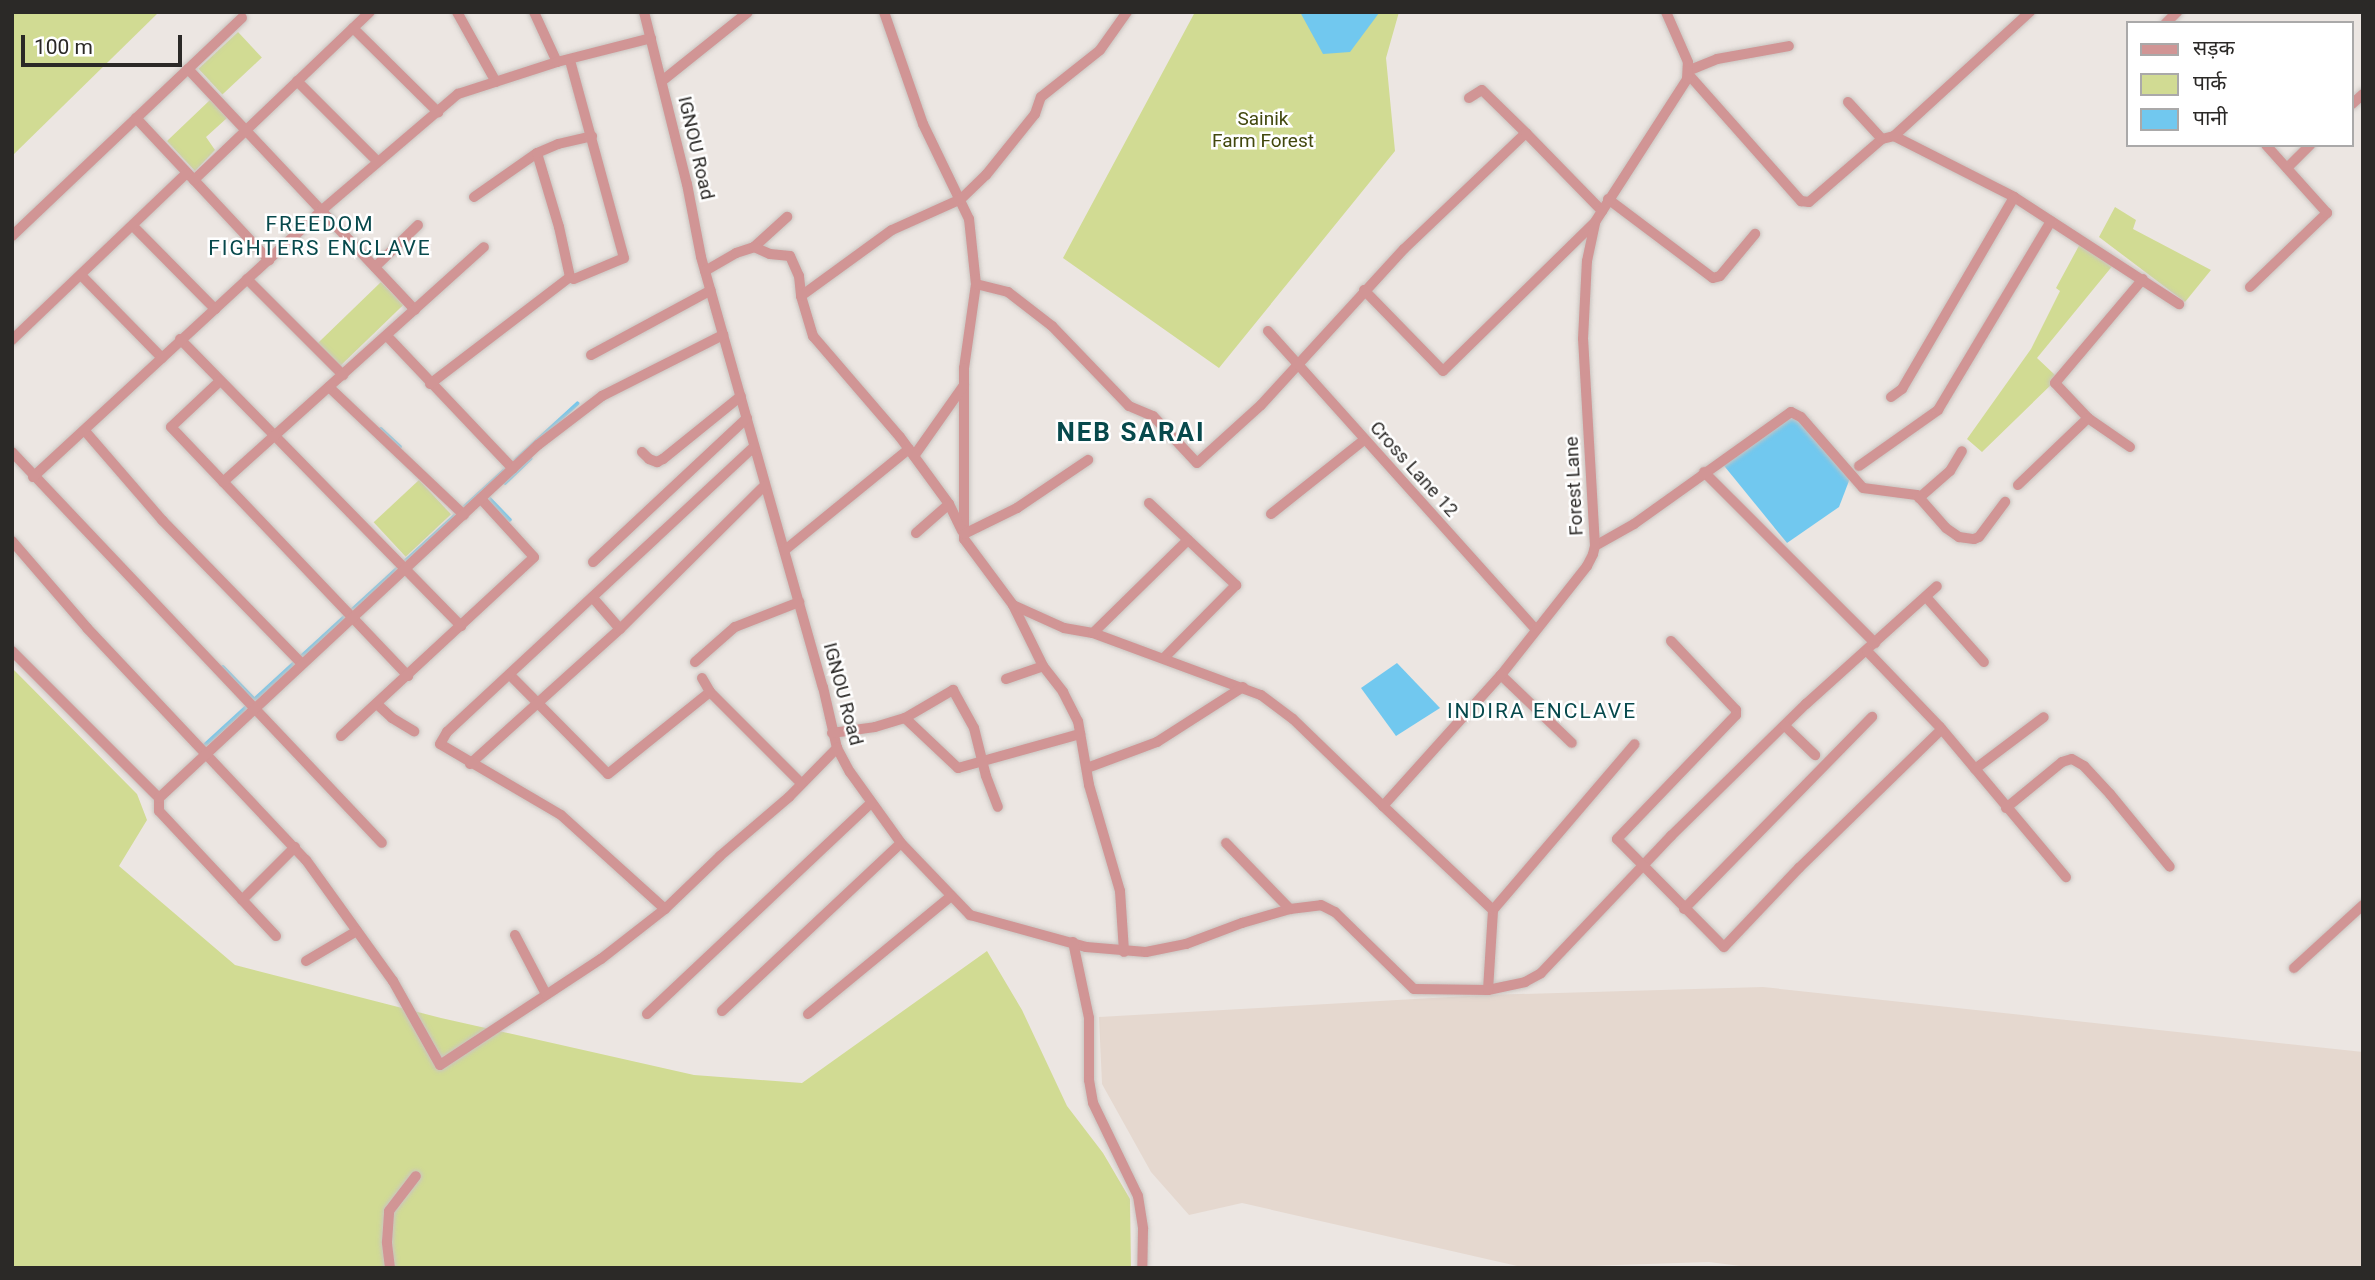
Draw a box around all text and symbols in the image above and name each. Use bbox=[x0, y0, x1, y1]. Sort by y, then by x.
scale bar bbox=[24, 21, 186, 65]
legend bbox=[2126, 21, 2354, 147]
text: 100 m bbox=[34, 35, 93, 59]
text: सड़क bbox=[2193, 36, 2235, 60]
text: पार्क bbox=[2193, 71, 2227, 95]
street label: IGNOU Road bbox=[673, 94, 719, 202]
text: पानी bbox=[2193, 106, 2227, 130]
park label: Sainik Farm Forest bbox=[1212, 108, 1314, 152]
district label: FREEDOM FIGHTERS ENCLAVE bbox=[210, 211, 430, 261]
street label: Cross Lane 12 bbox=[1365, 416, 1463, 522]
district label: NEB SARAI bbox=[1058, 417, 1204, 449]
street label: Forest Lane bbox=[1560, 436, 1588, 536]
street label: IGNOU Road bbox=[818, 640, 868, 748]
district label: INDIRA ENCLAVE bbox=[1449, 698, 1635, 724]

